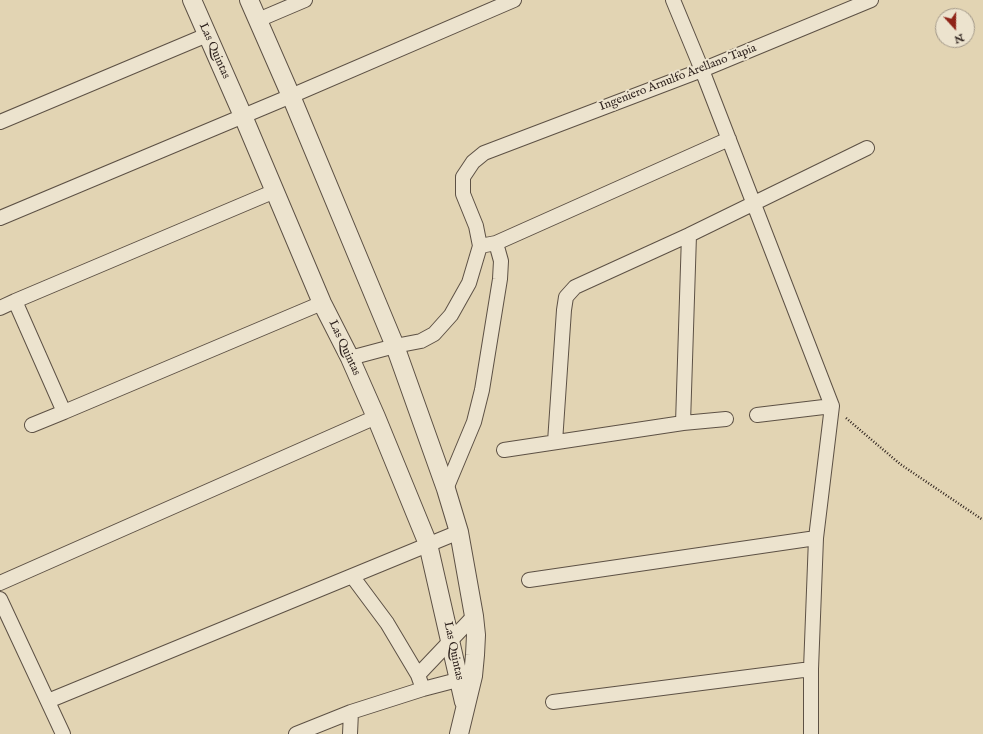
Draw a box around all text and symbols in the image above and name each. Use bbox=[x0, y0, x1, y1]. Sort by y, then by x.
north arrow bbox=[935, 8, 975, 48]
street label: Las Quintas bbox=[195, 21, 233, 81]
text: N bbox=[952, 30, 966, 47]
street label: Ingeniero Arnulfo Arellano Tapia bbox=[597, 41, 759, 115]
street label: Las Quintas bbox=[325, 318, 363, 378]
street label: Las Quintas bbox=[440, 620, 466, 682]

